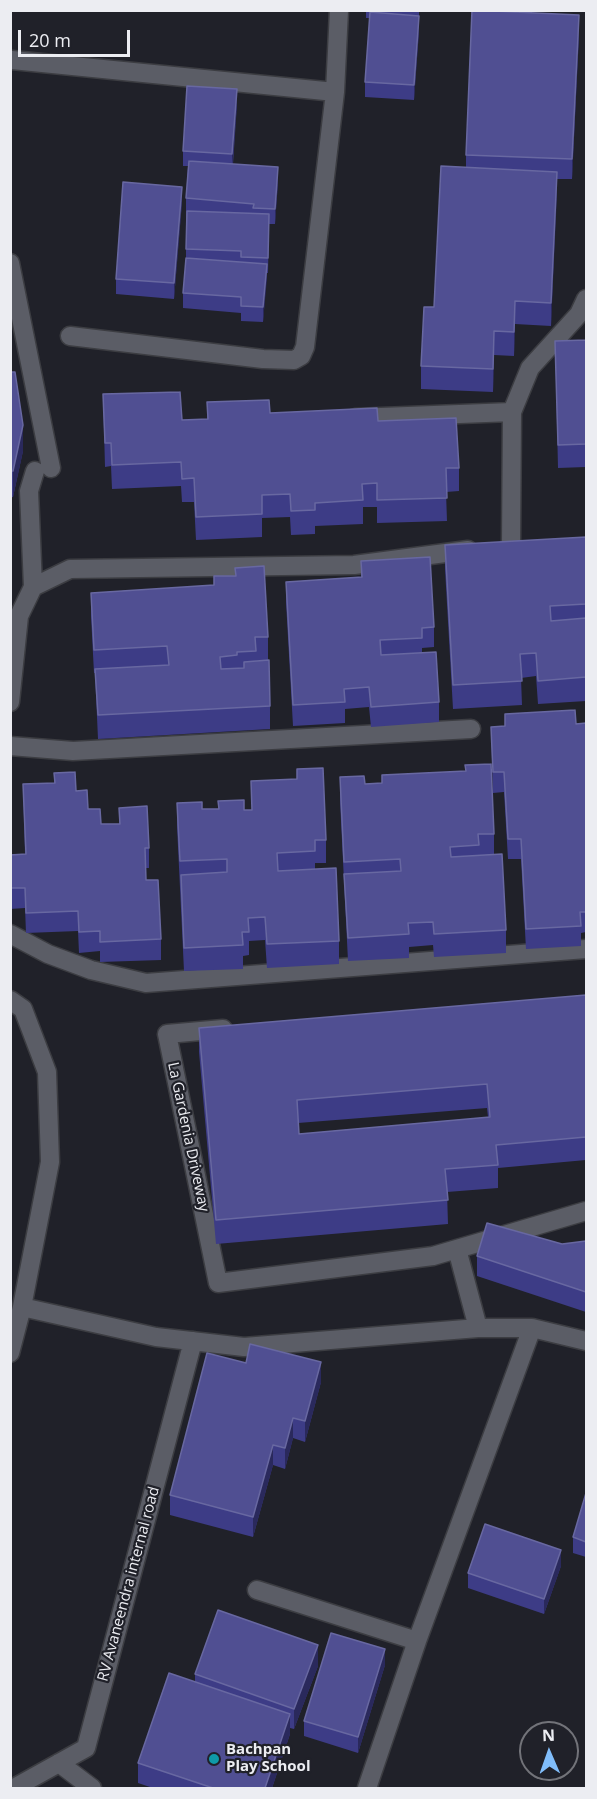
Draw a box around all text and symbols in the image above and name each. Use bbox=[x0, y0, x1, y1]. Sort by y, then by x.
scale bar bbox=[21, 18, 134, 56]
text: 20 m bbox=[29, 28, 71, 52]
street label: La Gardenia Driveway bbox=[163, 1061, 213, 1213]
street label: RV Avaneendra internal road bbox=[94, 1485, 164, 1683]
north arrow bbox=[519, 1721, 579, 1781]
text: N bbox=[542, 1724, 555, 1746]
place label: Bachpan Play School bbox=[226, 1741, 310, 1776]
marker: Bachpan Play School bbox=[207, 1752, 221, 1766]

